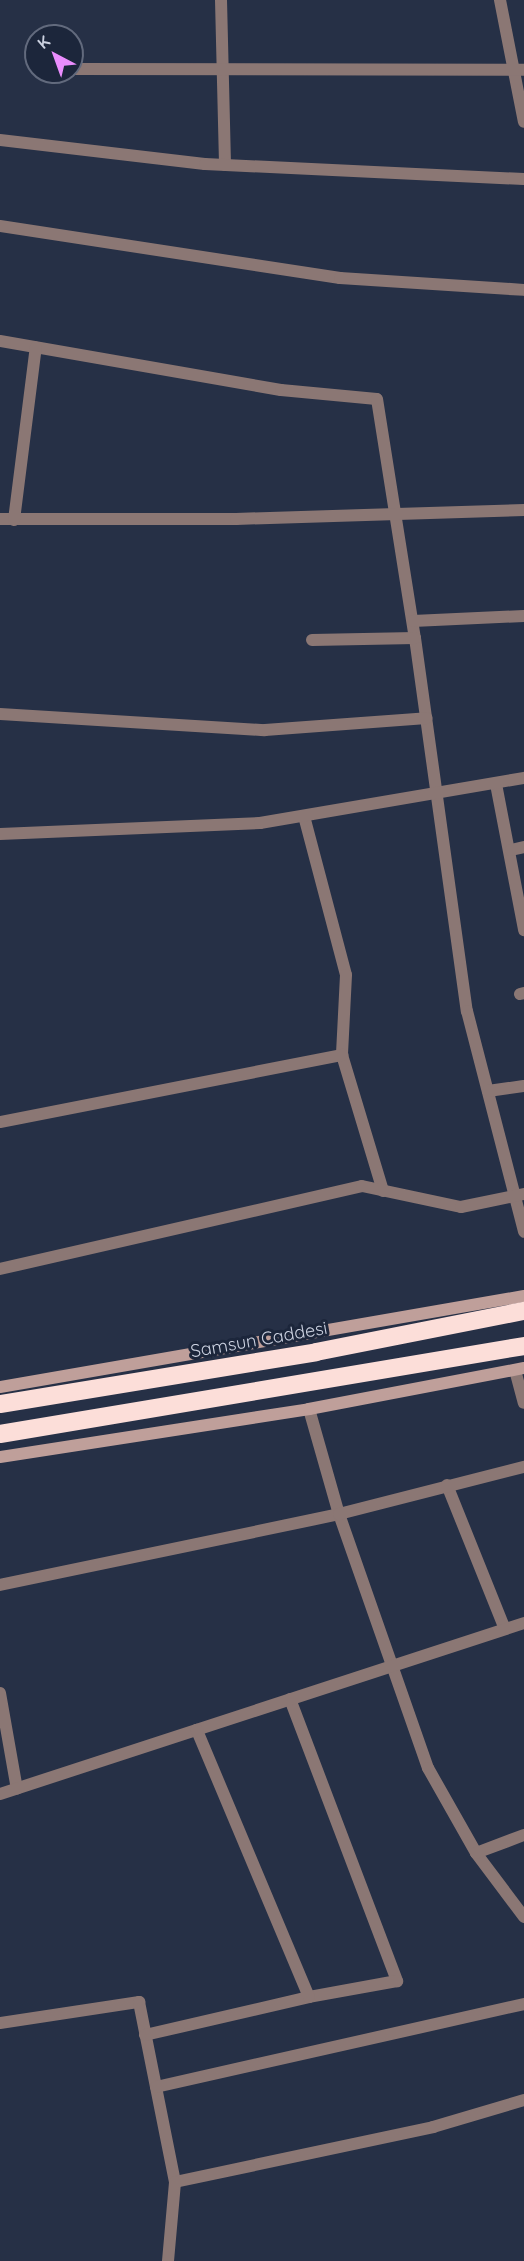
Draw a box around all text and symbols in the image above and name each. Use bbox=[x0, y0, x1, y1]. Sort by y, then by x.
north arrow bbox=[24, 24, 84, 84]
text: K bbox=[33, 31, 54, 53]
street label: Samsun Caddesi bbox=[189, 1317, 329, 1363]

